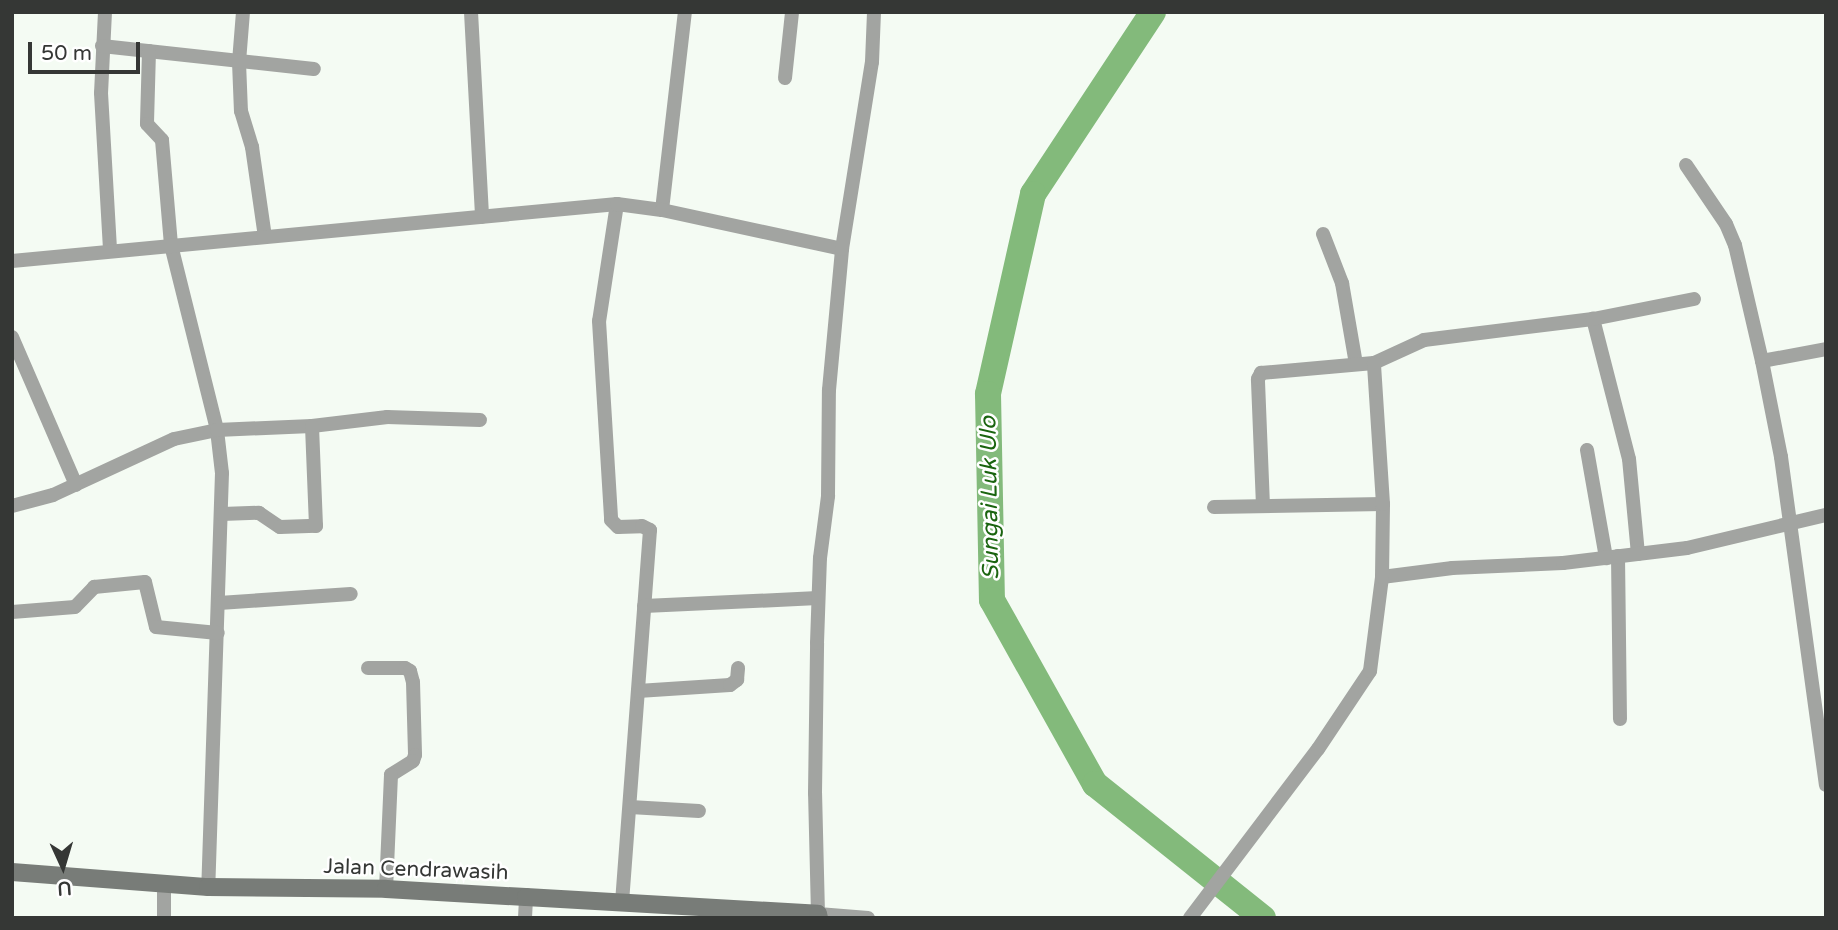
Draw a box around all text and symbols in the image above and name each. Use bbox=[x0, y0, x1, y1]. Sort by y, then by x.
scale bar bbox=[32, 28, 144, 72]
text: 50 m bbox=[41, 41, 92, 66]
water label: Sungai Luk Ulo bbox=[975, 416, 1005, 580]
north arrow bbox=[28, 832, 98, 902]
street label: Jalan Cendrawasih bbox=[323, 854, 509, 886]
text: U bbox=[57, 876, 72, 899]

